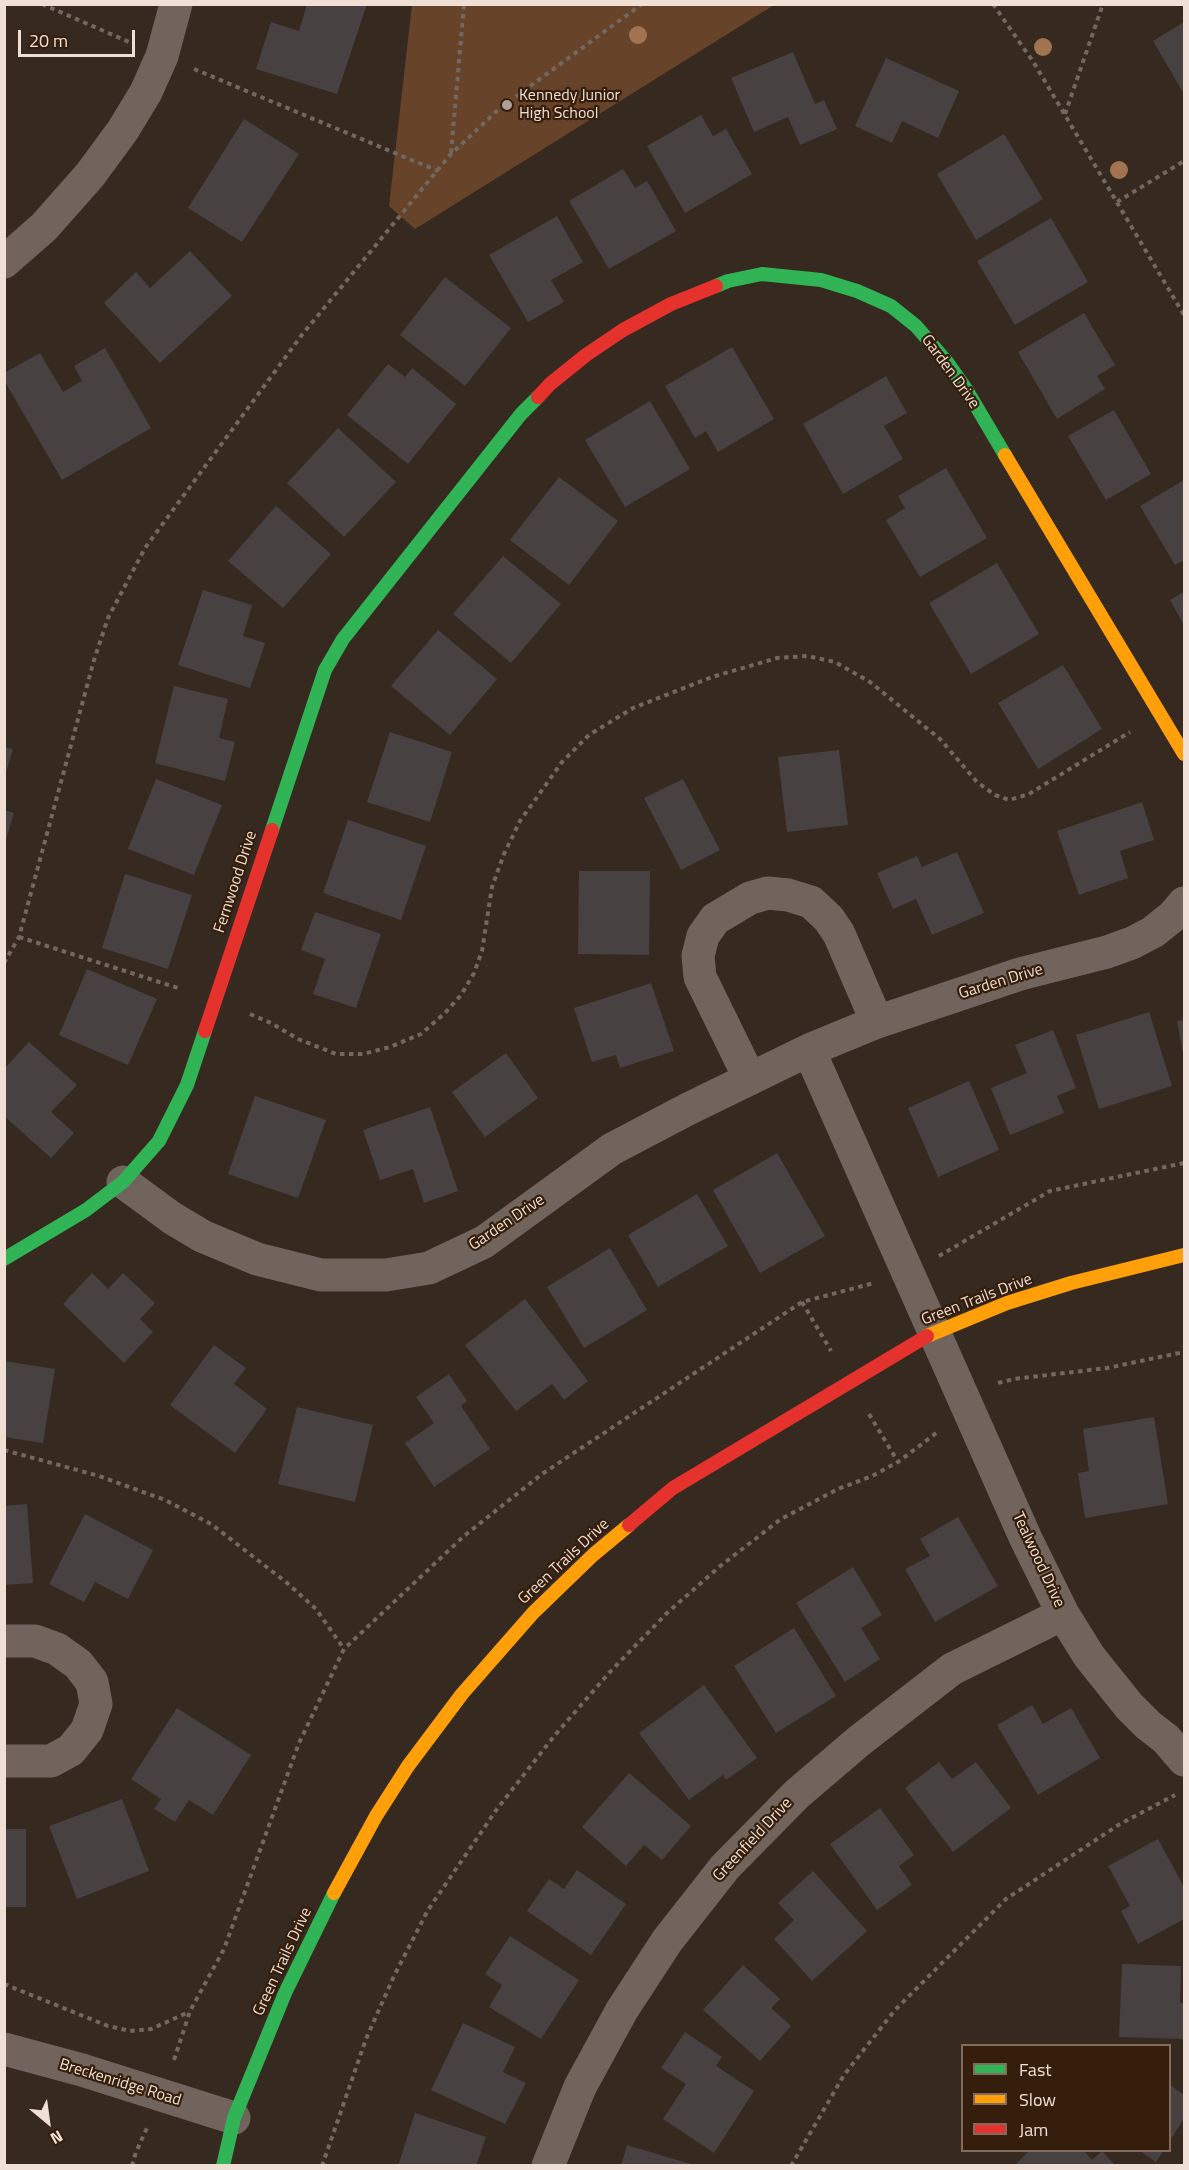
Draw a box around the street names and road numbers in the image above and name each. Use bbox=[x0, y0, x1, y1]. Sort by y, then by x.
street label: Garden Drive bbox=[917, 331, 983, 413]
street label: Fernwood Drive bbox=[210, 829, 262, 935]
street label: Garden Drive bbox=[957, 960, 1045, 1004]
street label: Garden Drive bbox=[466, 1191, 548, 1255]
street label: Green Trails Drive bbox=[919, 1270, 1035, 1330]
street label: Tealwood Drive bbox=[1008, 1509, 1068, 1611]
street label: Green Trails Drive bbox=[515, 1515, 613, 1609]
street label: Greenfield Drive bbox=[709, 1794, 797, 1886]
street label: Green Trails Drive bbox=[250, 1905, 316, 2019]
street label: Breckenridge Road bbox=[57, 2055, 183, 2111]

